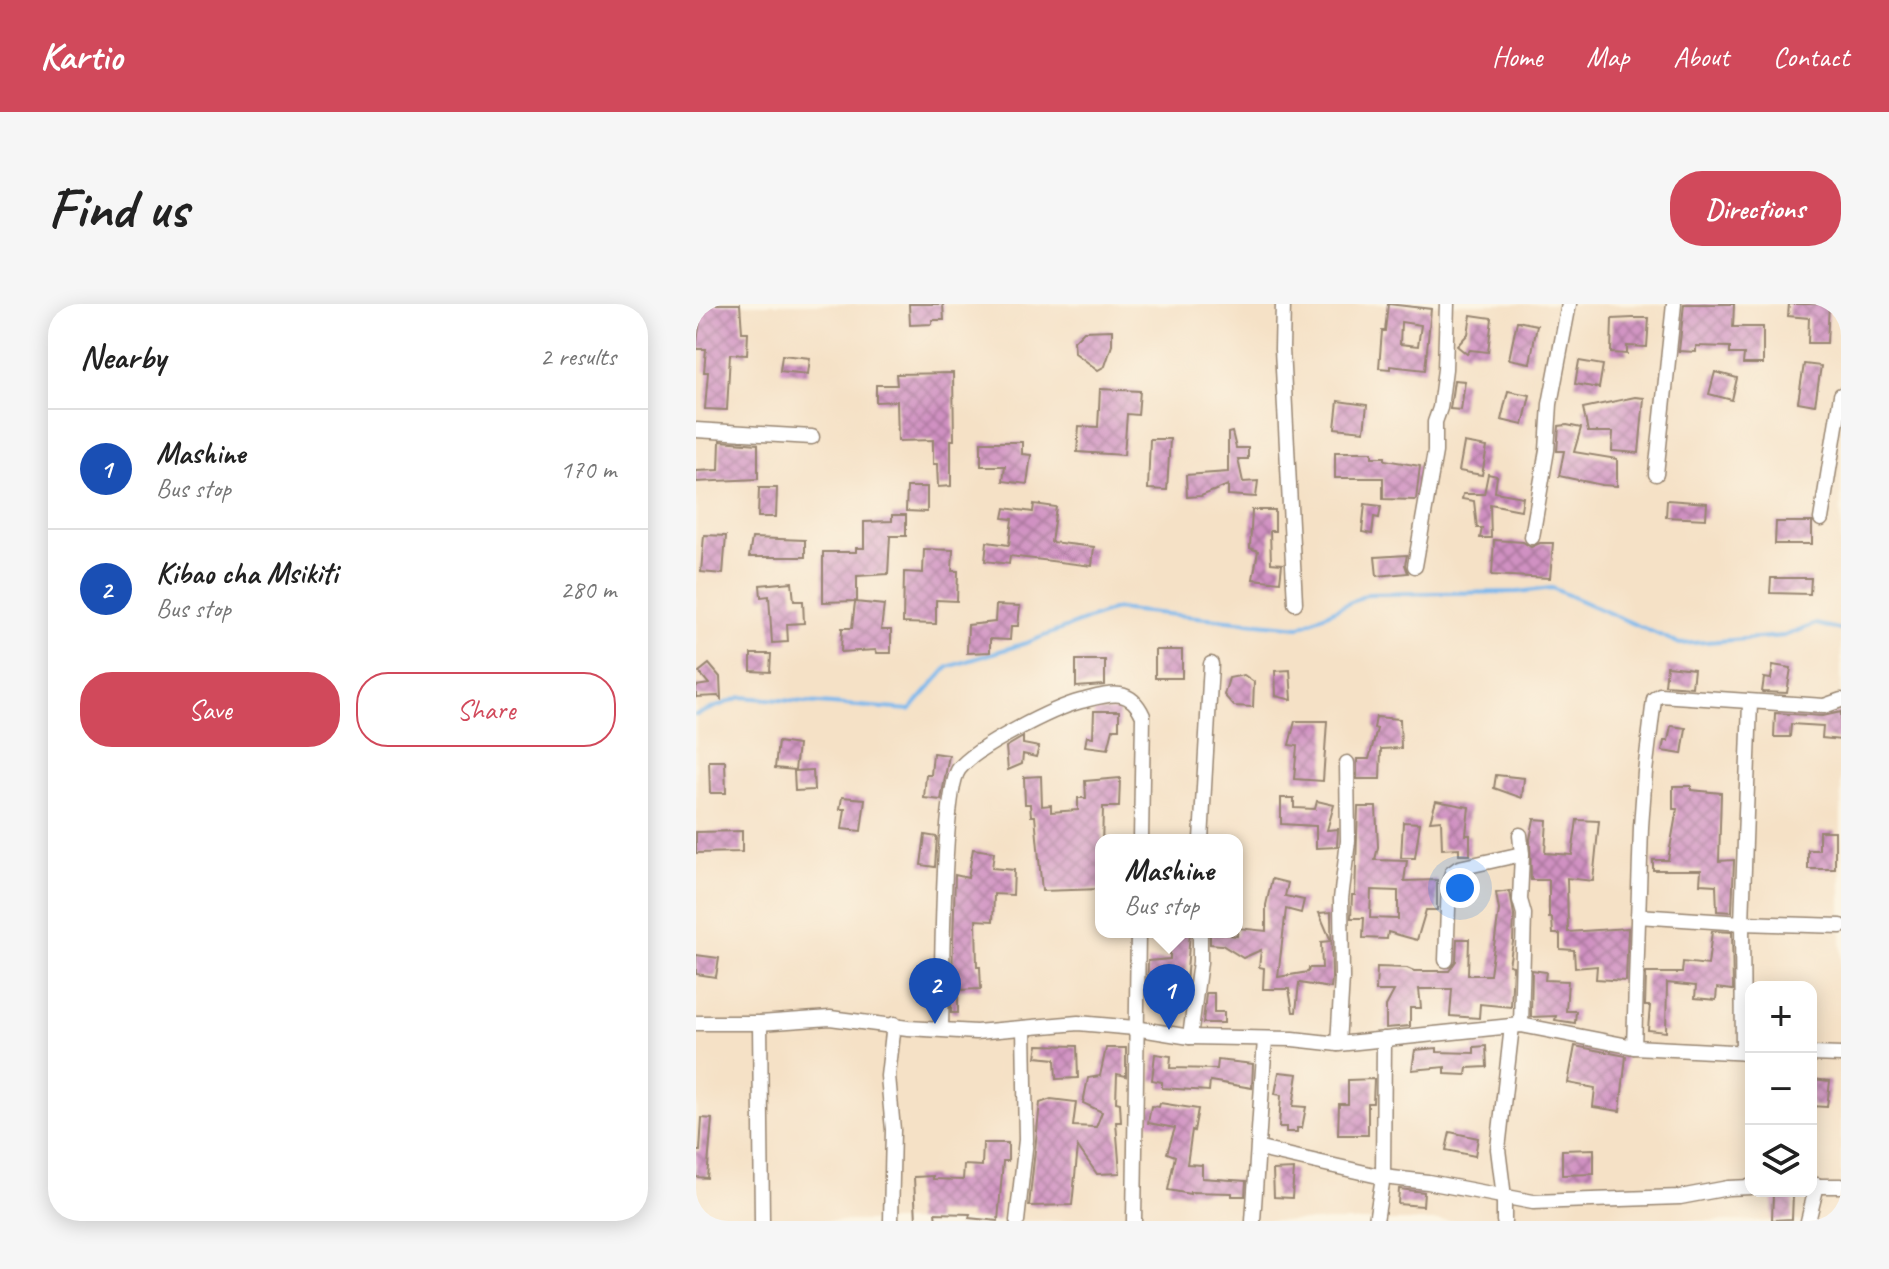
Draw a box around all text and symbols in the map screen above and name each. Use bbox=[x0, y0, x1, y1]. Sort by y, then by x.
text: Kartio bbox=[40, 33, 122, 80]
text: Home bbox=[1492, 39, 1542, 74]
text: Map bbox=[1586, 39, 1629, 74]
text: About bbox=[1673, 39, 1729, 74]
text: Contact bbox=[1773, 39, 1849, 74]
button: Directions bbox=[1670, 171, 1841, 246]
text: Find us bbox=[48, 173, 188, 244]
text: Nearby bbox=[80, 335, 166, 378]
text: 2 results bbox=[540, 340, 616, 373]
text: Mashine bbox=[156, 434, 245, 472]
text: 1 bbox=[100, 453, 112, 486]
text: 170 m bbox=[560, 453, 616, 486]
text: Bus stop bbox=[156, 472, 231, 505]
text: Kibao cha Msikiti bbox=[156, 554, 338, 592]
text: 2 bbox=[100, 573, 112, 606]
text: 280 m bbox=[560, 573, 616, 606]
text: Bus stop bbox=[156, 592, 231, 625]
button: Save bbox=[80, 672, 340, 747]
button: Share bbox=[356, 672, 616, 747]
popup bbox=[1095, 834, 1243, 938]
text: Mashine bbox=[1124, 851, 1214, 889]
your location bbox=[1440, 868, 1480, 908]
text: Bus stop bbox=[1124, 889, 1199, 922]
pin: 2 bbox=[909, 958, 961, 1024]
pin: 1 bbox=[1143, 964, 1195, 1030]
map controls bbox=[1745, 981, 1817, 1197]
button: + bbox=[1745, 981, 1817, 1053]
button: − bbox=[1745, 1053, 1817, 1125]
button: layers bbox=[1745, 1125, 1817, 1197]

